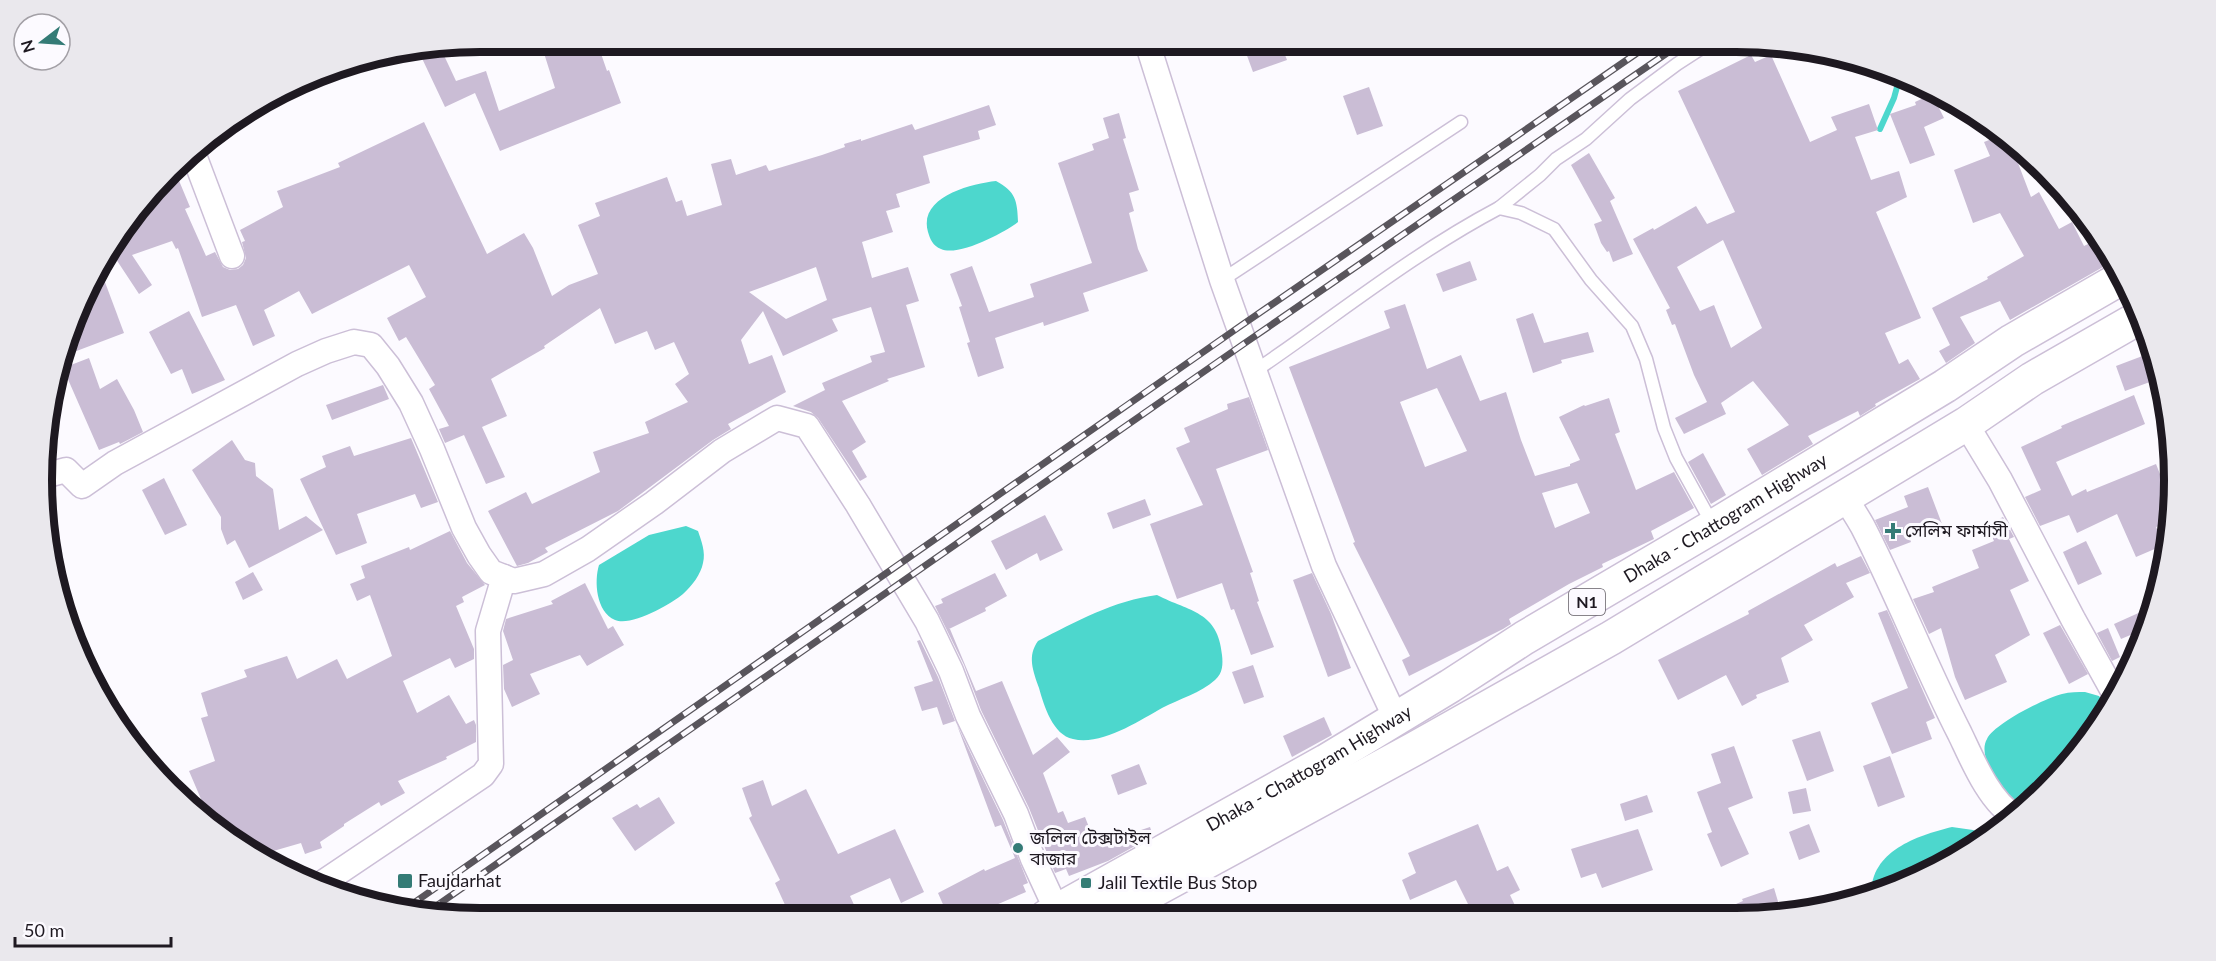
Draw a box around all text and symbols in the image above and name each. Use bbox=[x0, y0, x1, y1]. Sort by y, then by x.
north arrow bbox=[12, 12, 72, 72]
text: N bbox=[16, 38, 38, 55]
street label: Dhaka - Chattogram Highway bbox=[1619, 448, 1831, 587]
place label: সেলিম ফার্মাসী bbox=[1905, 519, 2008, 541]
marker: সেলিম ফার্মাসী bbox=[1886, 524, 1900, 538]
road number: N1 bbox=[1569, 589, 1605, 615]
street label: Dhaka - Chattogram Highway bbox=[1202, 700, 1416, 836]
place label: জলিল টেক্সটাইল বাজার bbox=[1029, 826, 1152, 869]
marker: জলিল টেক্সটাইল বাজার bbox=[1011, 841, 1025, 855]
place label: Faujdarhat bbox=[418, 869, 502, 891]
place label: Jalil Textile Bus Stop bbox=[1098, 871, 1257, 893]
marker: Faujdarhat bbox=[396, 872, 414, 890]
marker: Jalil Textile Bus Stop bbox=[1079, 876, 1093, 890]
scale bar bbox=[15, 910, 171, 948]
text: 50 m bbox=[24, 919, 64, 941]

